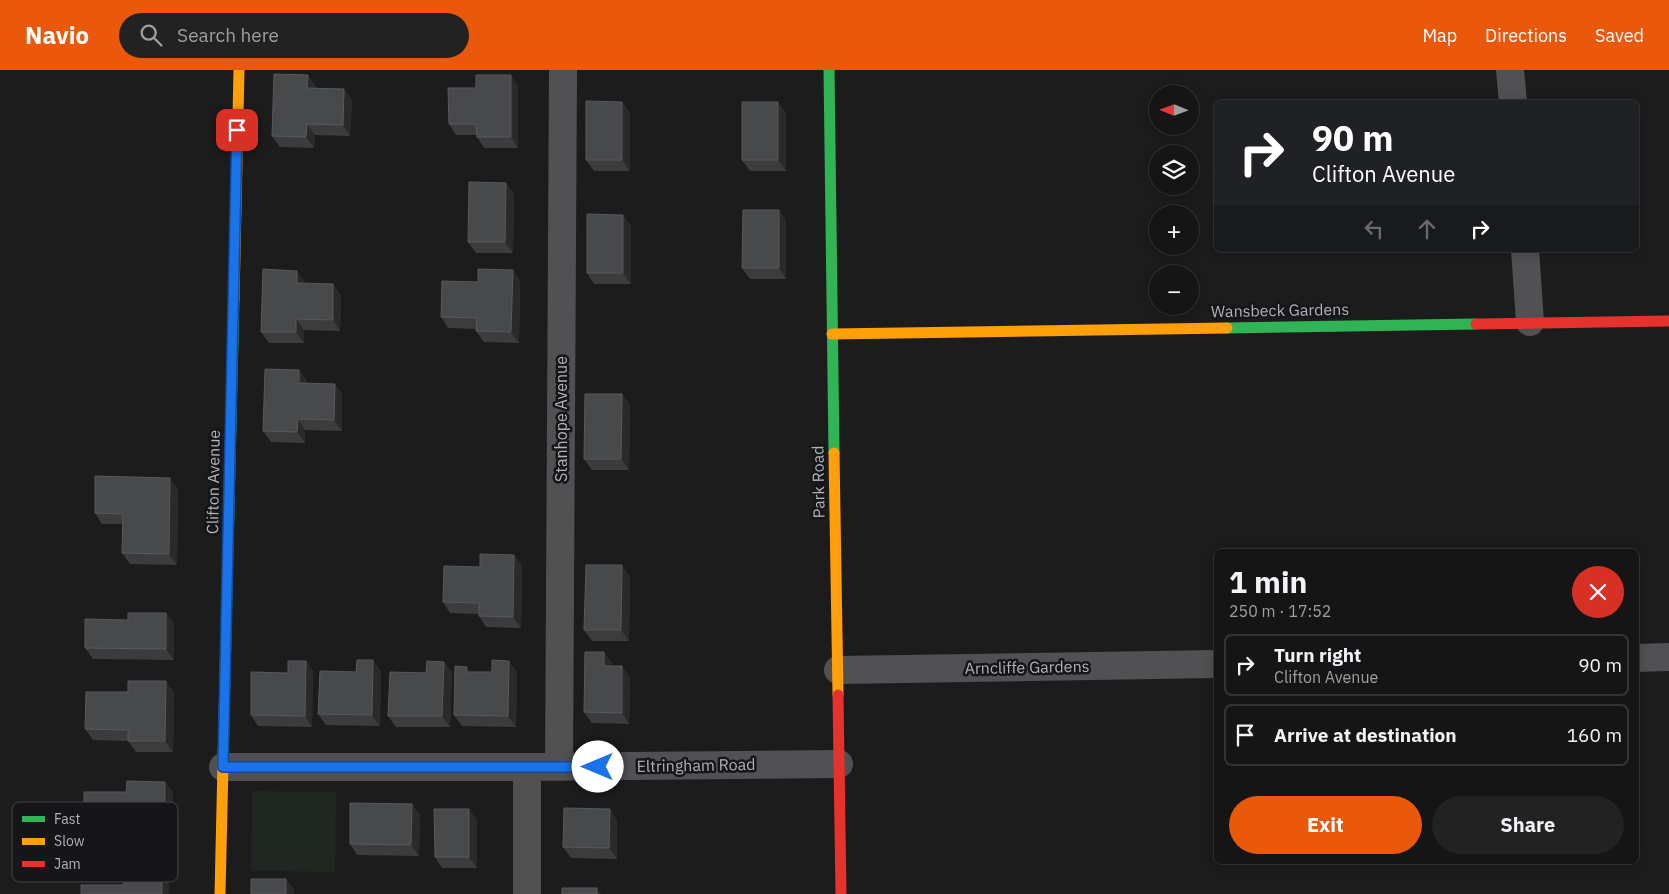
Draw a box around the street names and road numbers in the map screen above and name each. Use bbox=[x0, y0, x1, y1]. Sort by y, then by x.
street label: Wansbeck Gardens bbox=[1211, 299, 1349, 321]
street label: Stanhope Avenue bbox=[551, 356, 571, 482]
street label: Clifton Avenue bbox=[202, 429, 224, 534]
street label: Park Road bbox=[807, 445, 829, 519]
street label: Arncliffe Gardens bbox=[964, 656, 1090, 678]
street label: Eltringham Road bbox=[636, 754, 756, 776]

